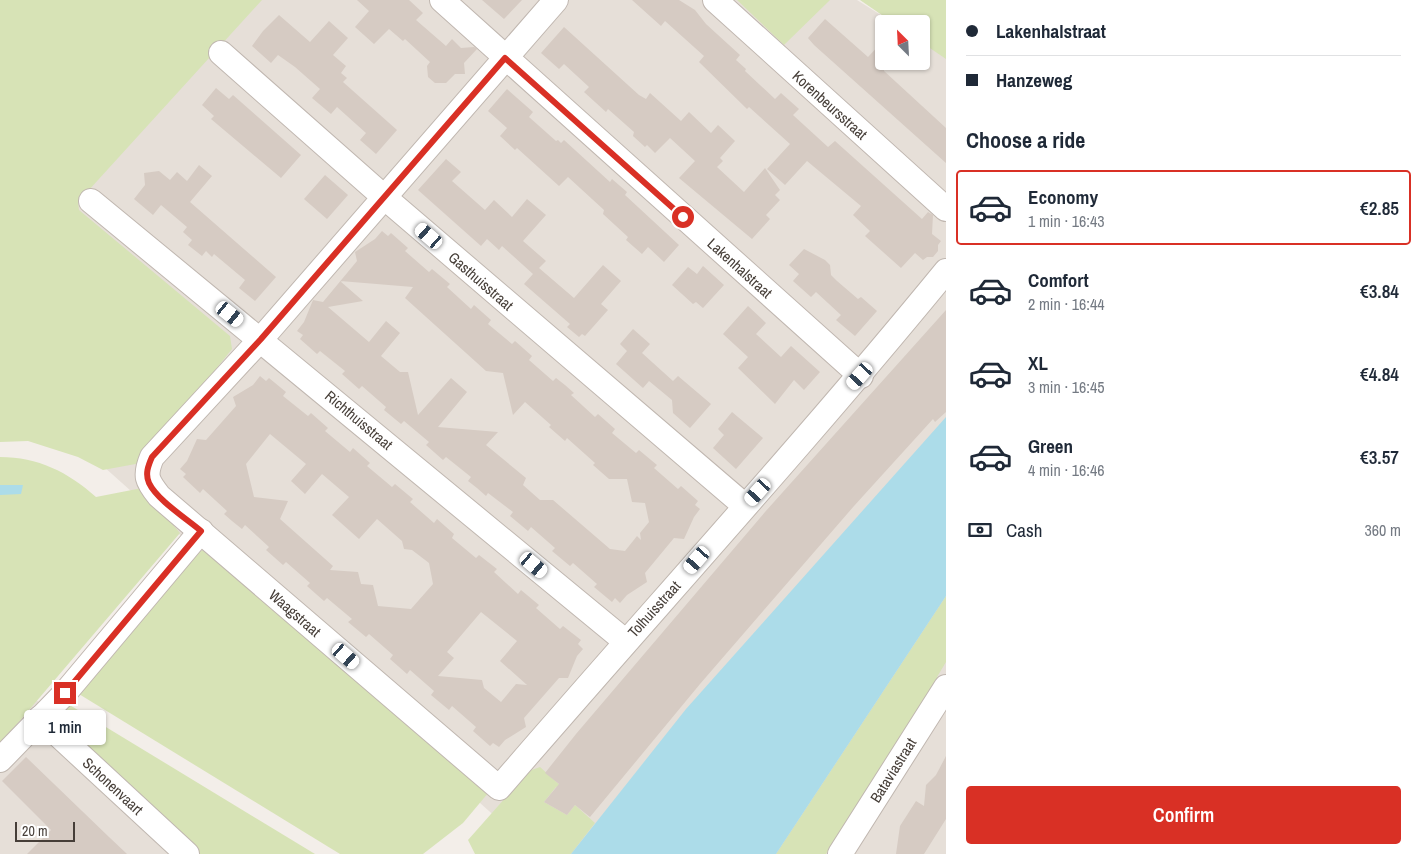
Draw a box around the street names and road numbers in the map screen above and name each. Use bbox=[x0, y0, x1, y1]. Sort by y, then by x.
street label: Korenbeursstraat bbox=[788, 66, 873, 145]
street label: Lakenhalstraat bbox=[703, 233, 777, 303]
street label: Gasthuisstraat bbox=[444, 247, 519, 316]
street label: Richthuisstraat bbox=[321, 385, 398, 455]
street label: Tolhuisstraat bbox=[623, 576, 686, 642]
street label: Waagstraat bbox=[265, 585, 326, 642]
street label: Bataviastraat bbox=[865, 733, 921, 806]
street label: Schonenvaart bbox=[78, 752, 148, 820]

